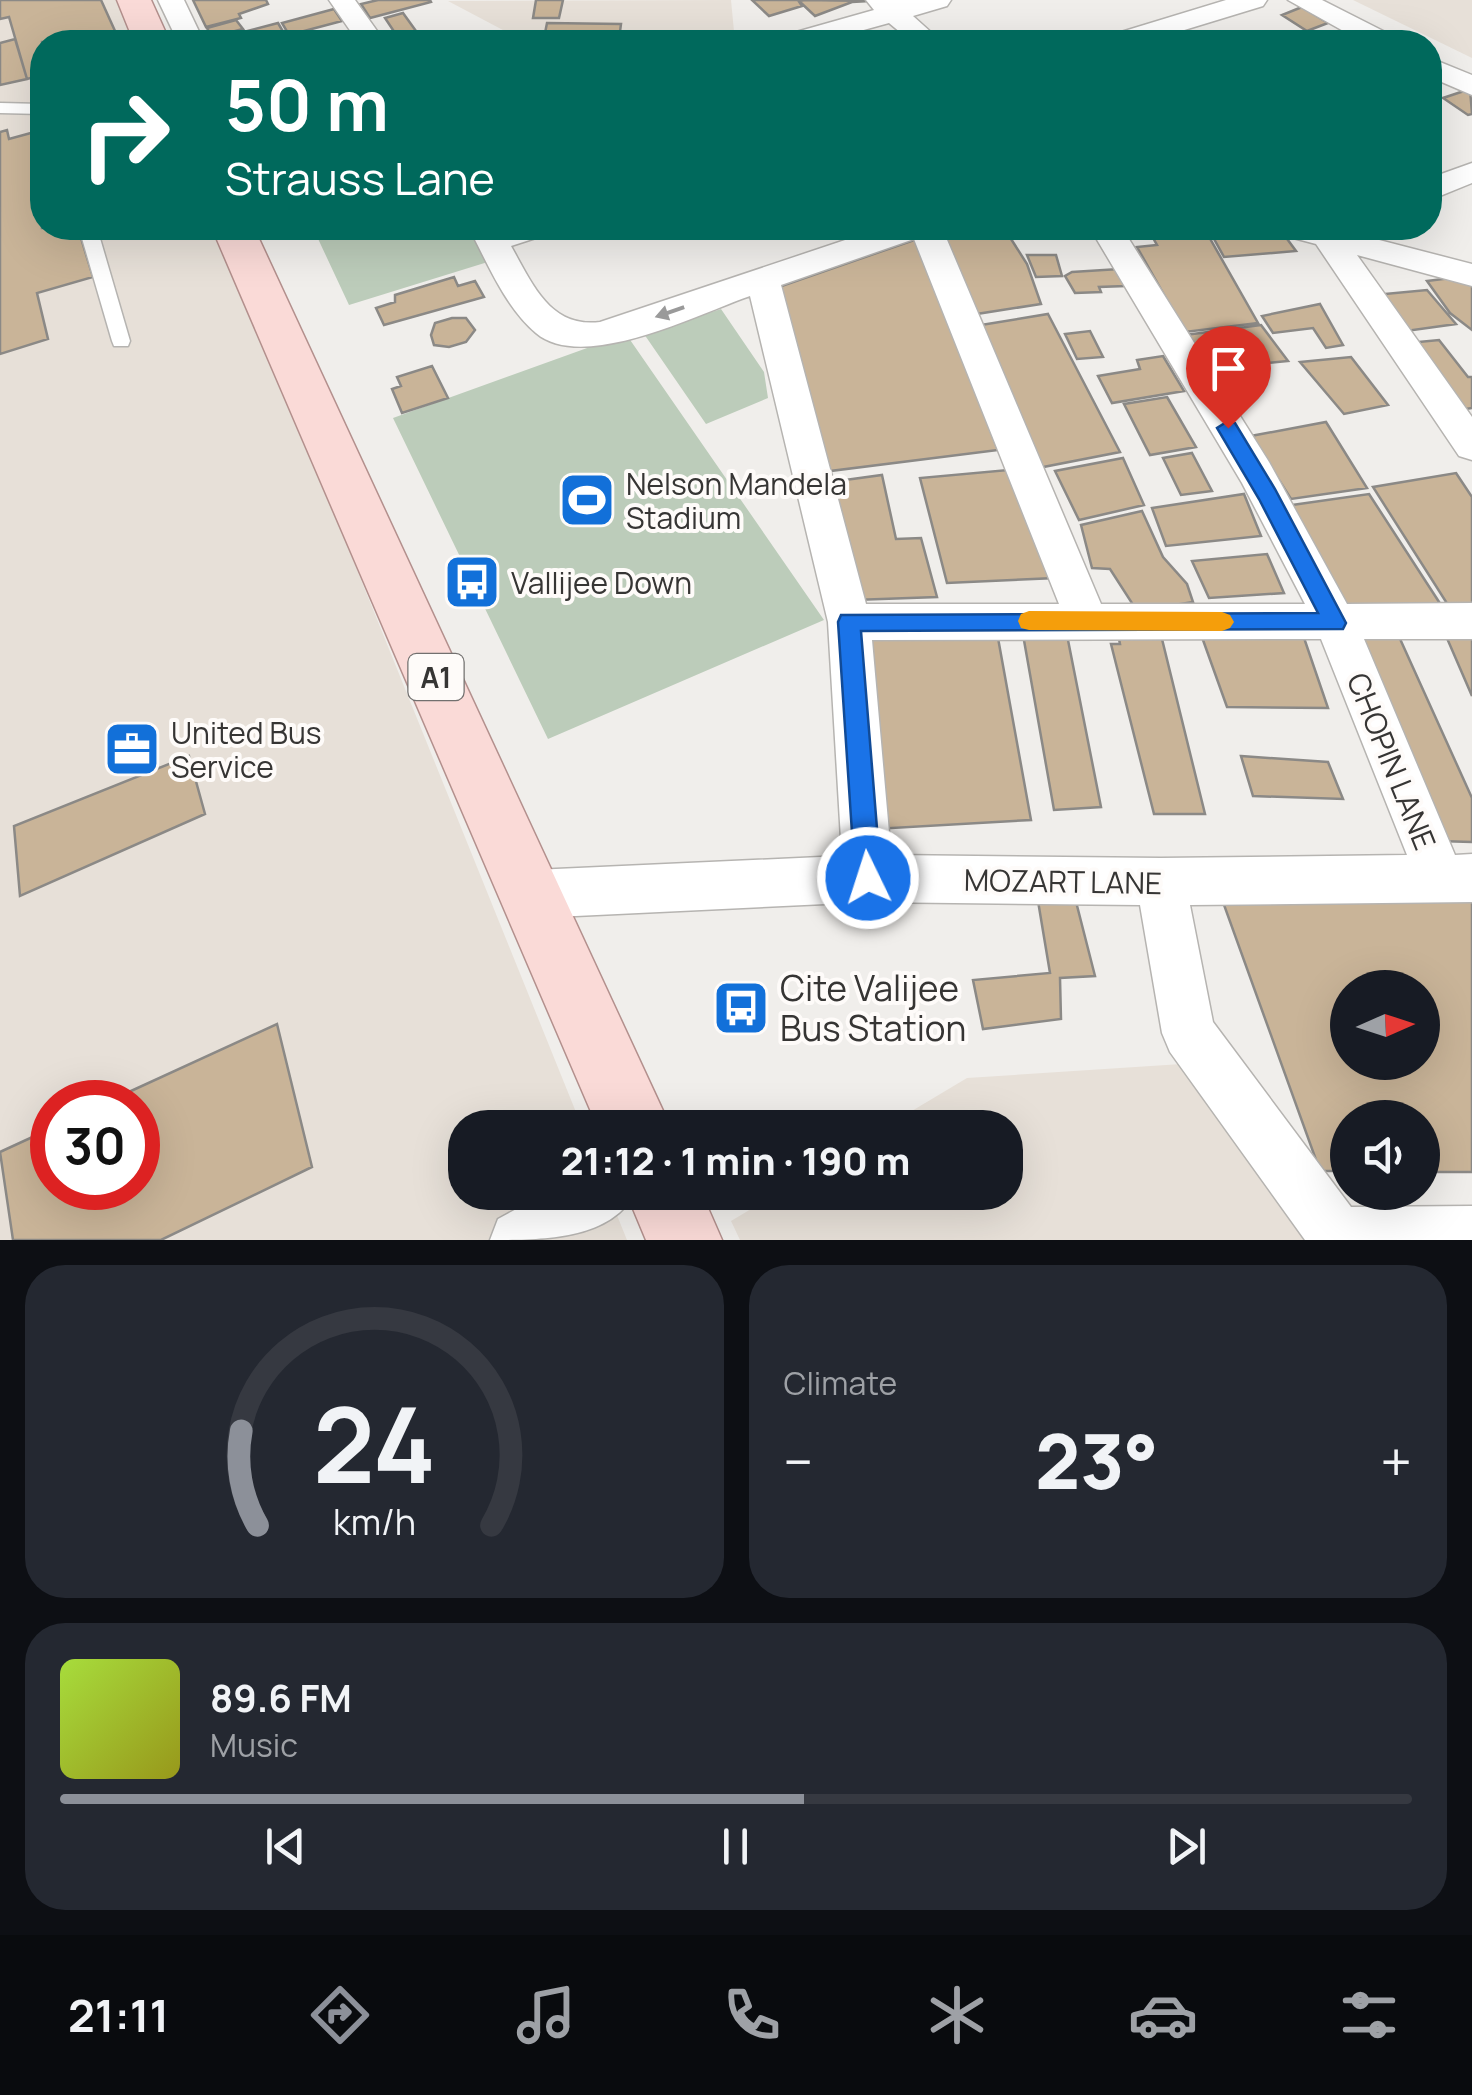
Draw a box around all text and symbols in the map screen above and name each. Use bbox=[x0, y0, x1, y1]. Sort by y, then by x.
text: 50 m bbox=[225, 56, 389, 152]
icon: right bbox=[60, 70, 190, 200]
text: Strauss Lane bbox=[225, 147, 495, 209]
one-way arrow bbox=[655, 305, 685, 320]
pin bbox=[1186, 326, 1271, 429]
icon: arrive bbox=[1201, 341, 1256, 396]
place label: Nelson Mandela Stadium bbox=[626, 463, 847, 538]
sports icon: Nelson Mandela Stadium bbox=[557, 470, 617, 530]
bus stop icon: Vallijee Down bbox=[442, 552, 502, 612]
place label: Vallijee Down bbox=[511, 562, 692, 603]
road number: A1 bbox=[408, 654, 464, 700]
street label: CHOPIN LANE bbox=[1338, 666, 1446, 856]
place label: United Bus Service bbox=[171, 712, 322, 787]
office icon: United Bus Service bbox=[102, 719, 162, 779]
position arrow bbox=[816, 826, 920, 930]
street label: MOZART LANE bbox=[964, 859, 1162, 903]
place label: Cite Valijee Bus Station bbox=[780, 964, 966, 1052]
north arrow bbox=[1330, 970, 1440, 1080]
map controls bbox=[1330, 970, 1440, 1210]
bus stop icon: Cite Valijee Bus Station bbox=[711, 978, 771, 1038]
speed limit sign: 30 bbox=[30, 1080, 160, 1210]
button: sound bbox=[1330, 1100, 1440, 1210]
text: 21:12 · 1 min · 190 m bbox=[561, 1134, 910, 1186]
text: Climate bbox=[784, 1361, 897, 1405]
text: 24 bbox=[313, 1372, 436, 1514]
text: 23° bbox=[1035, 1409, 1158, 1512]
text: − bbox=[784, 1423, 813, 1499]
text: + bbox=[1380, 1423, 1412, 1499]
text: km/h bbox=[333, 1497, 416, 1546]
text: 89.6 FM bbox=[210, 1671, 352, 1723]
text: Music bbox=[210, 1723, 298, 1767]
icon: previous bbox=[258, 1819, 313, 1874]
icon: pause bbox=[708, 1819, 763, 1874]
icon: next bbox=[1159, 1819, 1214, 1874]
icon: directions bbox=[305, 1980, 375, 2050]
icon: music bbox=[511, 1980, 581, 2050]
icon: phone bbox=[717, 1980, 787, 2050]
icon: climate bbox=[922, 1980, 992, 2050]
icon: car bbox=[1128, 1980, 1198, 2050]
icon: filters bbox=[1334, 1980, 1404, 2050]
text: 21:11 bbox=[68, 1984, 169, 2046]

